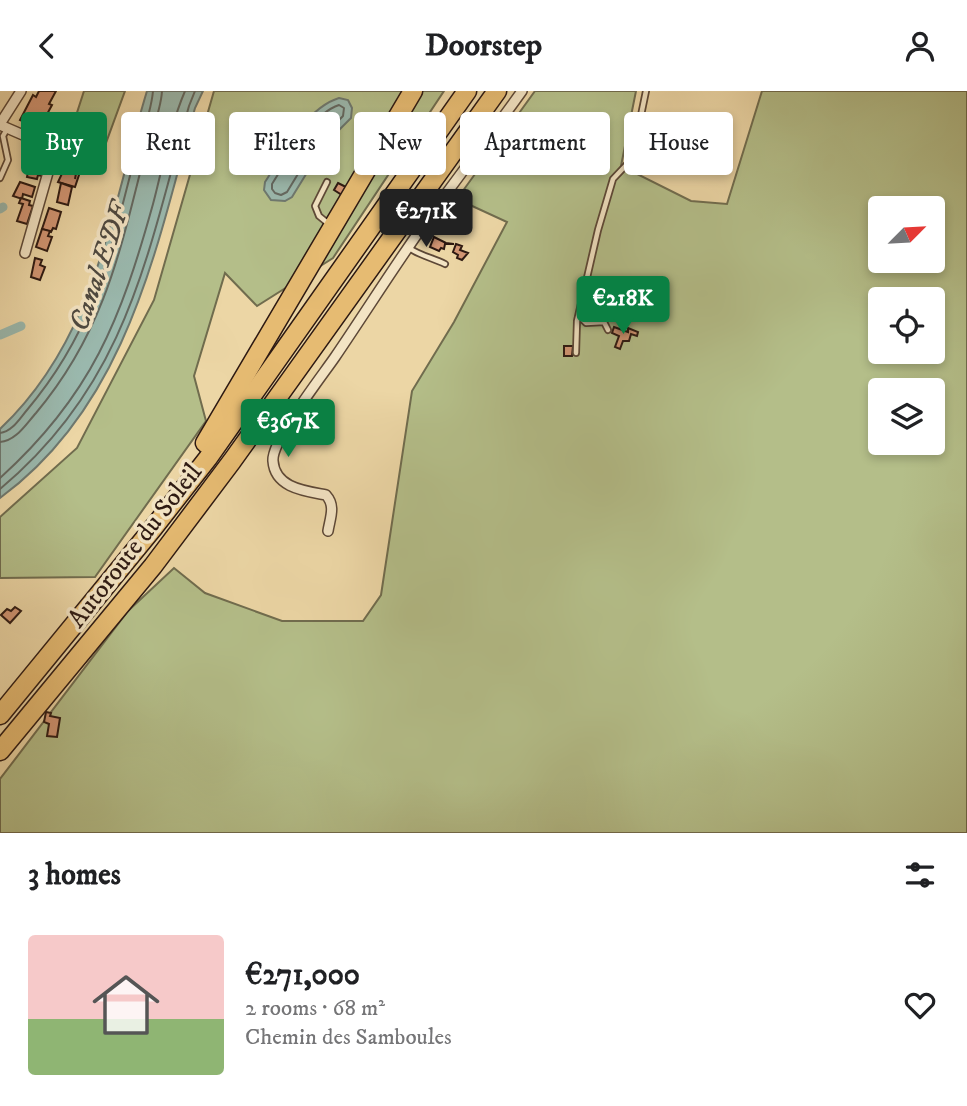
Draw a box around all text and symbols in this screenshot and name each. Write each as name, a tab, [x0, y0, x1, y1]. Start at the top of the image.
text: Doorstep	[425, 26, 542, 66]
icon: back	[28, 27, 66, 65]
icon: person	[901, 27, 939, 65]
chip: Buy	[21, 112, 107, 175]
chip: Rent	[121, 112, 215, 175]
chip: Filters	[229, 112, 340, 175]
chip: New	[354, 112, 446, 175]
chip: Apartment	[460, 112, 610, 175]
chip: House	[624, 112, 733, 175]
pin: €271K	[377, 190, 475, 249]
water label: Canal EDF	[61, 195, 139, 336]
north arrow	[868, 196, 945, 273]
map controls	[868, 196, 945, 455]
text: €271K	[396, 197, 456, 226]
pin: €218K	[574, 277, 672, 336]
text: €218K	[593, 284, 653, 313]
button: locate	[868, 287, 945, 364]
button: layers	[868, 378, 945, 455]
pin: €367K	[239, 399, 337, 459]
text: €367K	[257, 407, 319, 436]
street label: Autoroute du Soleil	[61, 457, 210, 635]
icon: filters	[901, 856, 939, 894]
text: 3 homes	[28, 857, 121, 894]
text: €271,000	[245, 957, 360, 994]
icon: home	[84, 963, 168, 1047]
icon: heart	[901, 986, 939, 1024]
text: 2 rooms · 68 m²	[245, 994, 385, 1023]
text: Chemin des Samboules	[245, 1023, 452, 1052]

